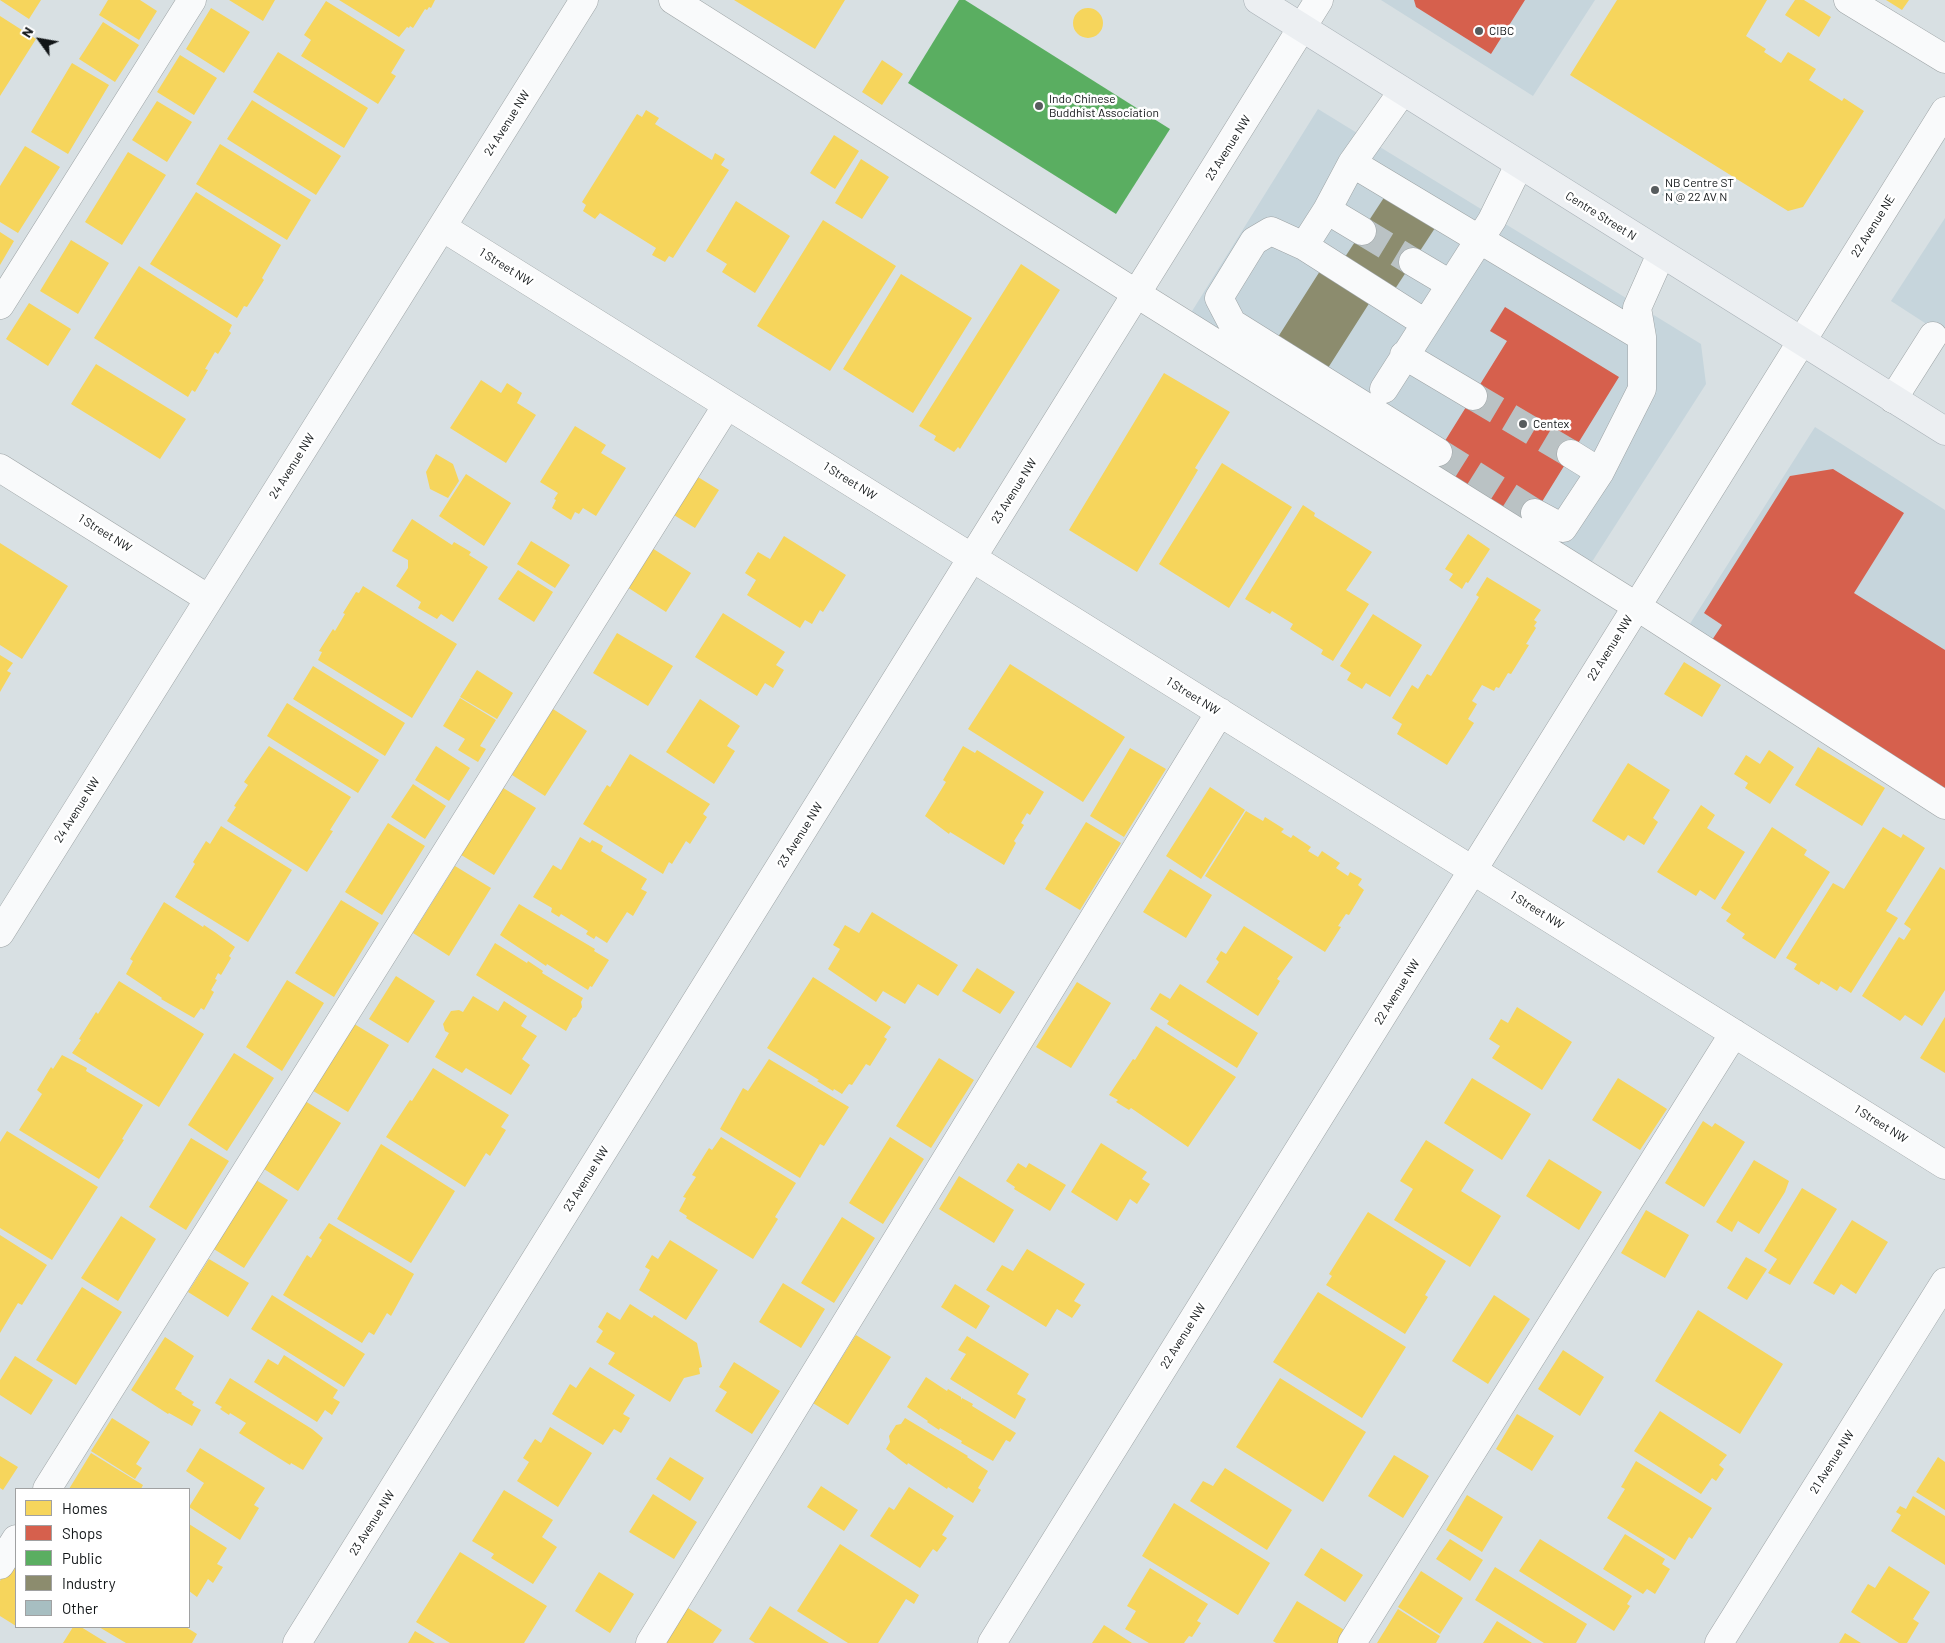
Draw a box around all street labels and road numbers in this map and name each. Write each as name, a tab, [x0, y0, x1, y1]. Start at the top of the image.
street label: 24 Avenue NW	[481, 88, 533, 158]
street label: 23 Avenue NW	[1202, 113, 1254, 183]
street label: Centre Street N	[1563, 188, 1639, 244]
street label: 22 Avenue NE	[1848, 192, 1898, 260]
street label: 1 Street NW	[477, 245, 535, 289]
street label: 24 Avenue NW	[266, 431, 318, 501]
street label: 23 Avenue NW	[988, 456, 1040, 526]
street label: 1 Street NW	[821, 459, 879, 503]
street label: 1 Street NW	[76, 511, 134, 555]
street label: 22 Avenue NW	[1584, 613, 1636, 683]
street label: 1 Street NW	[1164, 674, 1222, 718]
street label: 24 Avenue NW	[51, 775, 103, 845]
street label: 23 Avenue NW	[774, 800, 826, 870]
street label: 1 Street NW	[1508, 888, 1566, 932]
street label: 22 Avenue NW	[1371, 957, 1423, 1027]
street label: 1 Street NW	[1852, 1102, 1910, 1146]
street label: 23 Avenue NW	[560, 1144, 612, 1214]
street label: 22 Avenue NW	[1157, 1301, 1209, 1371]
street label: 21 Avenue NW	[1807, 1428, 1857, 1496]
street label: 23 Avenue NW	[346, 1488, 398, 1558]

